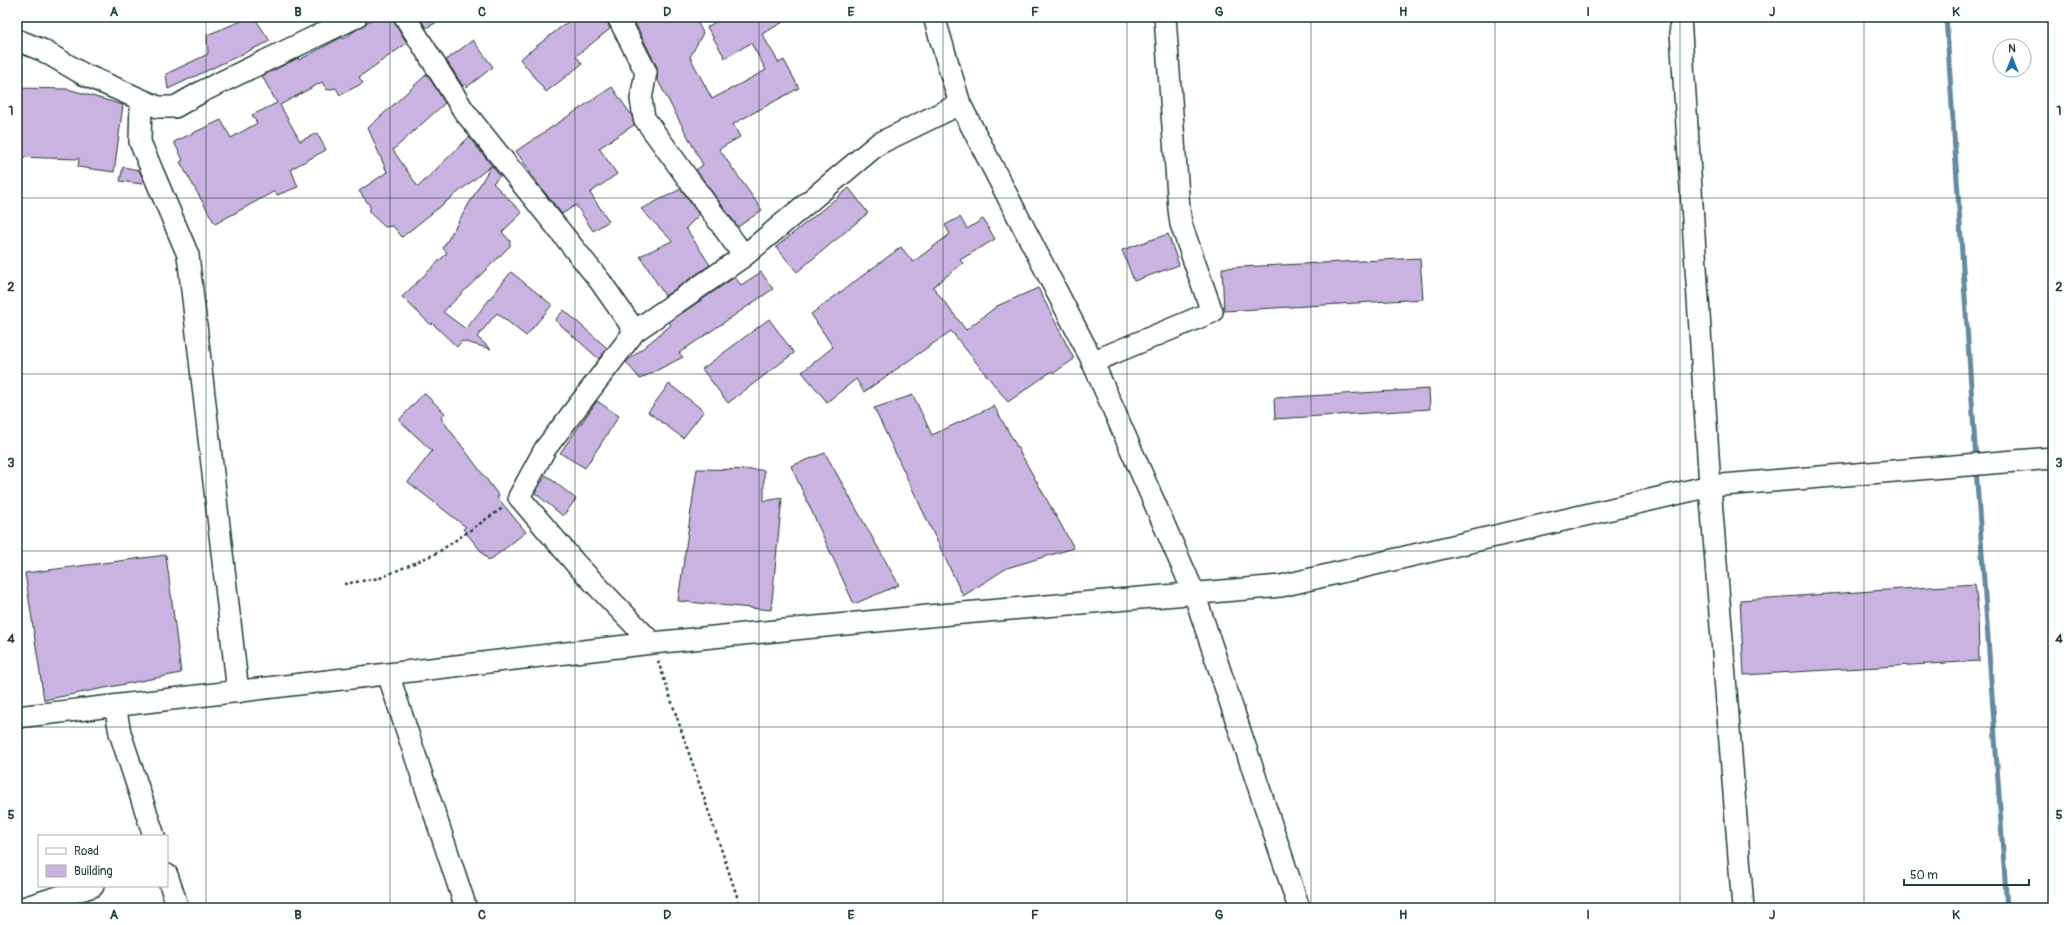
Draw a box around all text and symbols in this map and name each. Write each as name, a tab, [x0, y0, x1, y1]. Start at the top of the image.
text: A	[110, 4, 119, 20]
text: B	[294, 4, 302, 20]
text: C	[478, 4, 486, 20]
text: D	[663, 4, 671, 20]
text: E	[848, 4, 855, 20]
text: F	[1031, 4, 1039, 20]
text: G	[1215, 4, 1224, 20]
text: H	[1399, 4, 1407, 20]
text: I	[1586, 4, 1590, 20]
text: J	[1769, 4, 1775, 20]
text: K	[1952, 4, 1960, 20]
north arrow	[1992, 38, 2032, 78]
text: N	[2008, 42, 2016, 55]
text: 1	[8, 103, 14, 119]
text: 1	[2056, 103, 2062, 119]
text: 2	[7, 279, 15, 295]
text: 2	[2055, 279, 2063, 295]
text: 3	[7, 455, 15, 471]
text: 3	[2055, 455, 2063, 471]
text: 4	[7, 631, 15, 647]
text: 4	[2055, 631, 2063, 647]
text: 5	[7, 807, 15, 823]
text: 5	[2055, 807, 2063, 823]
legend	[38, 835, 168, 887]
text: Road	[74, 844, 99, 859]
scale bar	[1904, 861, 2029, 887]
text: Building	[74, 864, 113, 879]
text: 50 m	[1910, 868, 1938, 883]
text: A	[110, 907, 119, 923]
text: B	[294, 907, 302, 923]
text: C	[478, 907, 486, 923]
text: D	[663, 907, 671, 923]
text: E	[848, 907, 855, 923]
text: F	[1031, 907, 1039, 923]
text: G	[1215, 907, 1224, 923]
text: H	[1399, 907, 1407, 923]
text: I	[1586, 907, 1590, 923]
text: J	[1769, 907, 1775, 923]
text: K	[1952, 907, 1960, 923]

